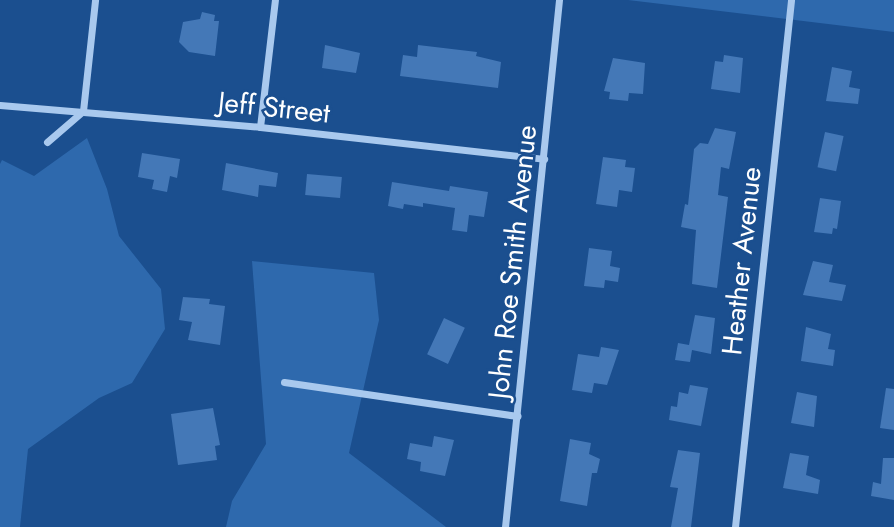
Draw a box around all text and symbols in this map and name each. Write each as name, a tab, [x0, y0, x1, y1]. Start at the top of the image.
street label: Jeff Street	[216, 85, 332, 131]
street label: John Roe Smith Avenue	[482, 123, 544, 401]
street label: Heather Avenue	[715, 165, 769, 357]

